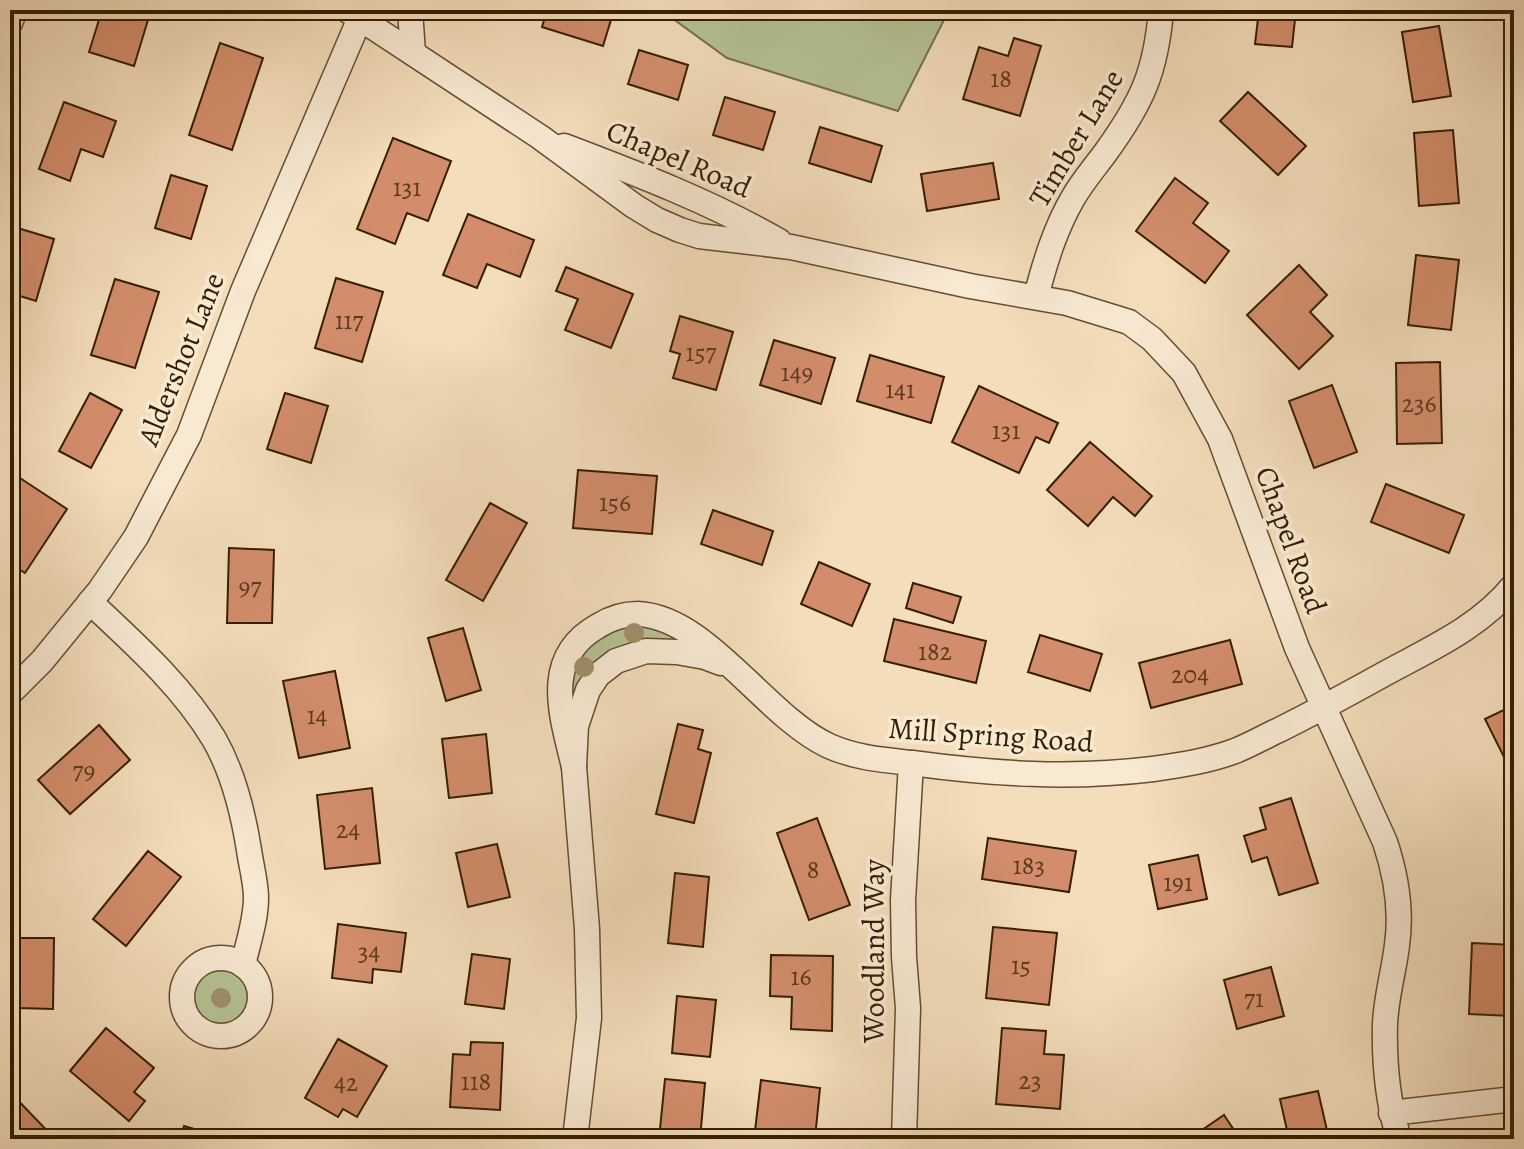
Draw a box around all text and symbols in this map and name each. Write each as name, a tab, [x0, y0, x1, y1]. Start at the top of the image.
house number: 18	[990, 61, 1012, 96]
street label: Timber Lane	[1019, 62, 1133, 214]
street label: Chapel Road	[600, 111, 758, 208]
house number: 131	[393, 170, 421, 205]
street label: Aldershot Lane	[128, 267, 234, 452]
house number: 117	[335, 303, 363, 338]
house number: 157	[686, 335, 717, 370]
house number: 149	[781, 355, 813, 390]
house number: 141	[885, 372, 915, 407]
house number: 236	[1401, 386, 1437, 421]
house number: 131	[992, 413, 1020, 448]
street label: Chapel Road	[1246, 461, 1336, 620]
house number: 156	[599, 485, 631, 520]
house number: 97	[239, 569, 261, 604]
house number: 182	[918, 634, 952, 669]
house number: 204	[1171, 657, 1209, 692]
house number: 14	[307, 698, 328, 733]
street label: Mill Spring Road	[887, 708, 1096, 762]
house number: 79	[73, 753, 95, 788]
house number: 24	[336, 812, 360, 847]
house number: 183	[1013, 848, 1045, 883]
house number: 8	[807, 852, 819, 887]
street label: Woodland Way	[854, 858, 894, 1044]
house number: 191	[1163, 865, 1193, 900]
house number: 34	[358, 934, 381, 969]
house number: 15	[1011, 948, 1031, 983]
house number: 16	[791, 959, 811, 994]
house number: 71	[1244, 981, 1264, 1016]
house number: 23	[1018, 1063, 1042, 1098]
house number: 118	[461, 1064, 491, 1099]
house number: 42	[334, 1065, 358, 1100]

